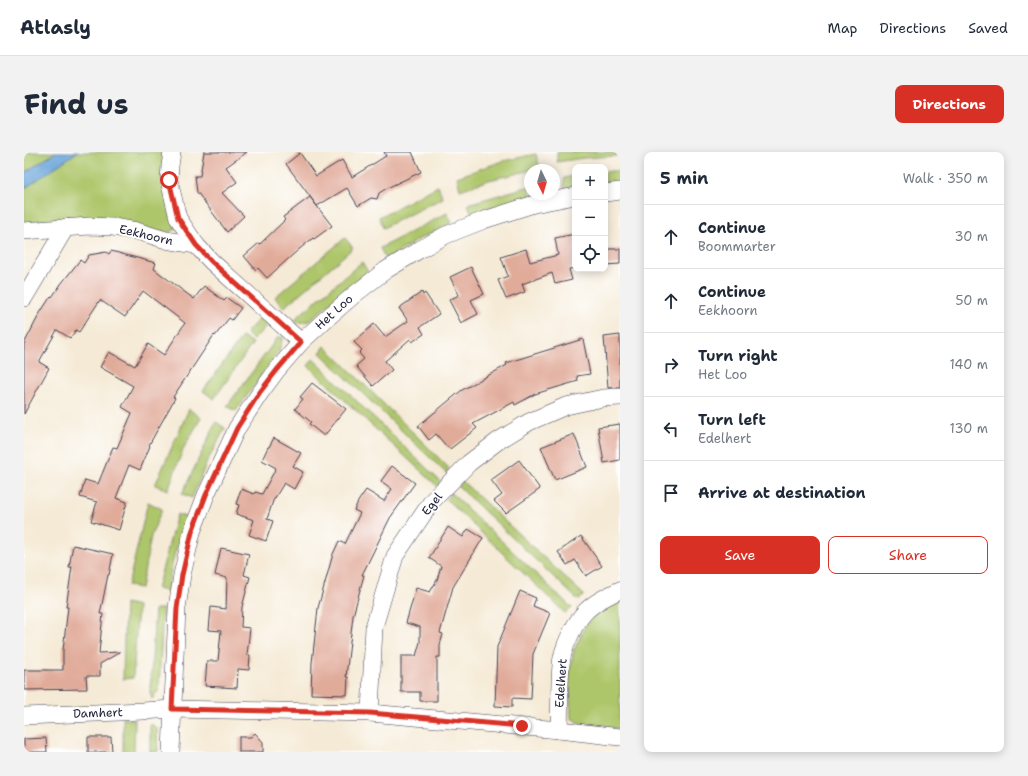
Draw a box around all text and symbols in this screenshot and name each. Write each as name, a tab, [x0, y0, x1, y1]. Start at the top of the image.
text: Atlasly	[20, 15, 91, 40]
text: Map	[828, 19, 858, 37]
text: Directions	[880, 19, 946, 37]
text: Saved	[968, 19, 1008, 37]
text: Find us	[24, 85, 129, 123]
button: Directions	[895, 85, 1004, 123]
north arrow	[524, 164, 560, 200]
map controls	[572, 164, 608, 272]
button: +	[572, 164, 608, 200]
text: 5 min	[660, 167, 708, 189]
text: Walk · 350 m	[903, 170, 988, 187]
route start	[160, 171, 178, 189]
button: −	[572, 200, 608, 236]
text: Continue	[698, 218, 766, 238]
street label: Eekhoorn	[117, 221, 175, 249]
icon: ahead	[660, 226, 682, 248]
text: 30 m	[954, 228, 988, 245]
button: locate	[572, 236, 608, 272]
text: Boommarter	[698, 238, 776, 255]
text: Continue	[698, 282, 766, 302]
icon: ahead	[660, 290, 682, 312]
street label: Het Loo	[312, 291, 356, 333]
text: 50 m	[955, 292, 988, 309]
text: Eekhoorn	[698, 302, 757, 319]
text: Turn right	[698, 346, 778, 366]
icon: right	[660, 354, 682, 376]
text: 140 m	[949, 356, 988, 373]
text: Het Loo	[698, 366, 747, 383]
text: Turn left	[698, 410, 766, 430]
icon: left	[660, 418, 682, 440]
text: 130 m	[950, 420, 988, 437]
text: Edelhert	[698, 430, 751, 447]
icon: arrive	[660, 482, 682, 504]
text: Arrive at destination	[698, 483, 866, 503]
street label: Egel	[418, 489, 446, 519]
button: Save	[660, 536, 820, 574]
button: Share	[828, 536, 988, 574]
street label: Edelhert	[551, 658, 571, 708]
street label: Damhert	[73, 704, 123, 722]
route end	[513, 717, 531, 735]

